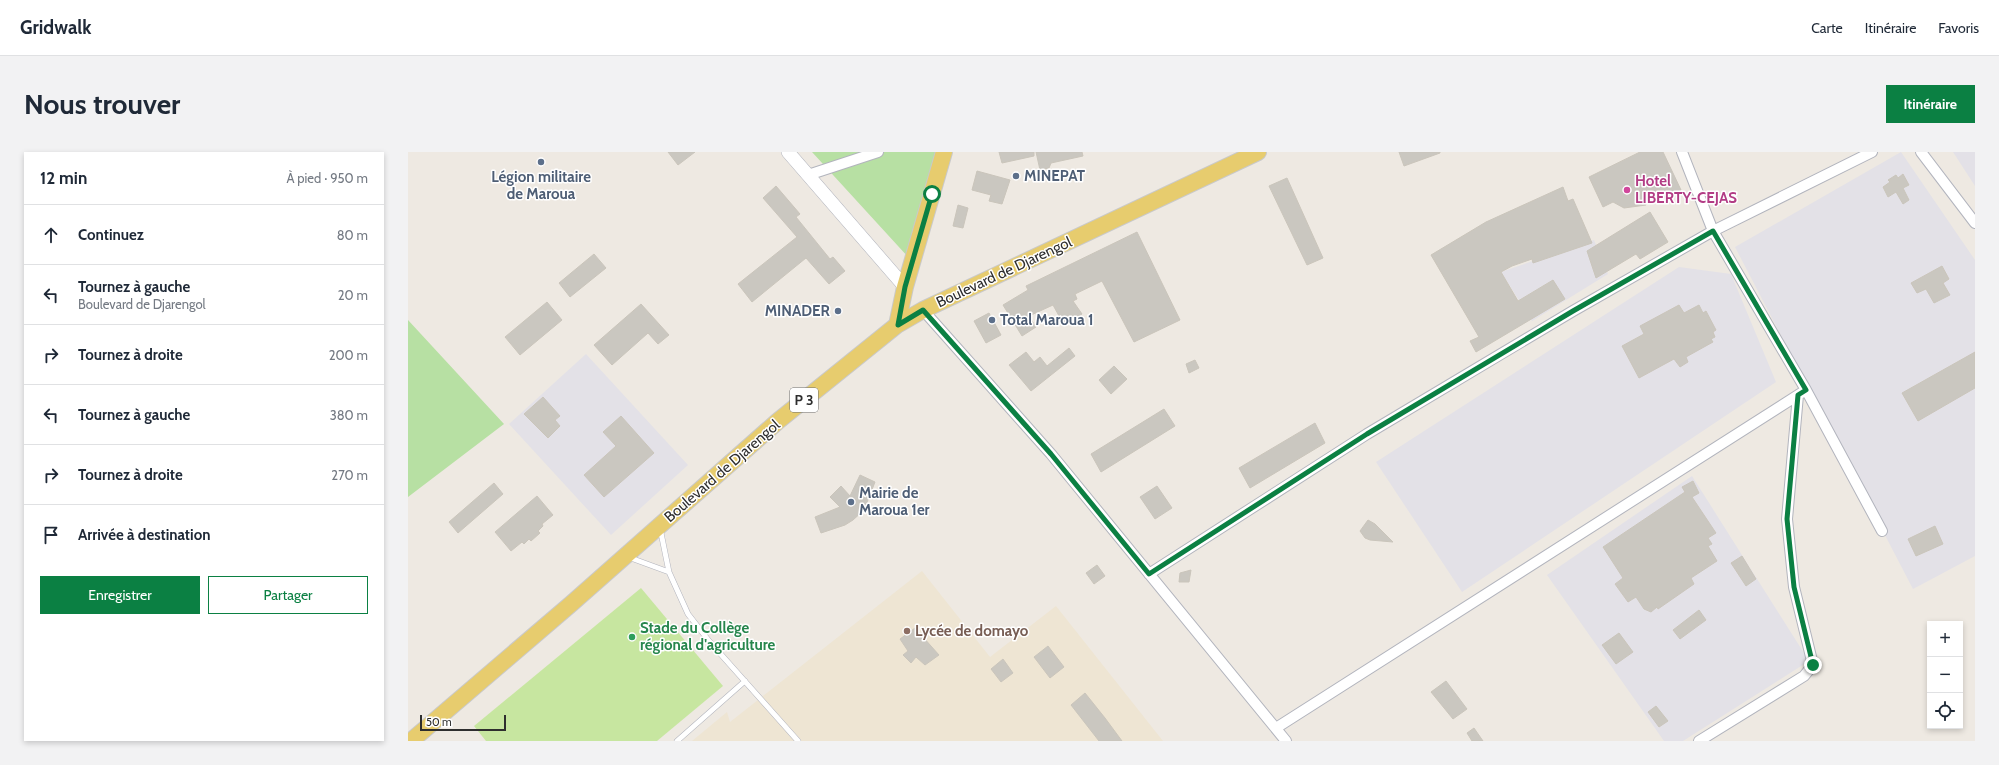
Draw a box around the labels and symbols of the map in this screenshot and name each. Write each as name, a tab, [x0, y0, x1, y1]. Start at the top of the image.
marker: Légion militaire de Maroua	[536, 157, 546, 167]
place label: MINEPAT	[1024, 167, 1086, 185]
place label: Légion militaire de Maroua	[491, 168, 591, 203]
marker: MINEPAT	[1011, 171, 1021, 181]
place label: Hotel LIBERTY-CEJAS	[1635, 172, 1737, 207]
route start	[923, 185, 941, 203]
marker: Hotel LIBERTY-CEJAS	[1622, 185, 1632, 195]
street label: Boulevard de Djarengol	[933, 233, 1075, 311]
place label: MINADER	[765, 302, 831, 320]
marker: MINADER	[833, 306, 843, 316]
place label: Total Maroua 1	[1000, 311, 1094, 329]
marker: Total Maroua 1	[987, 315, 997, 325]
road number: P 3	[790, 388, 818, 412]
street label: Boulevard de Djarengol	[661, 416, 784, 526]
place label: Mairie de Maroua 1er	[859, 484, 930, 519]
marker: Mairie de Maroua 1er	[846, 497, 856, 507]
place label: Stade du Collège régional d'agriculture	[640, 619, 776, 654]
place label: Lycée de domayo	[915, 622, 1029, 640]
marker: Lycée de domayo	[902, 626, 912, 636]
marker: Stade du Collège régional d'agriculture	[627, 632, 637, 642]
route end	[1804, 656, 1822, 674]
scale bar	[420, 713, 506, 732]

